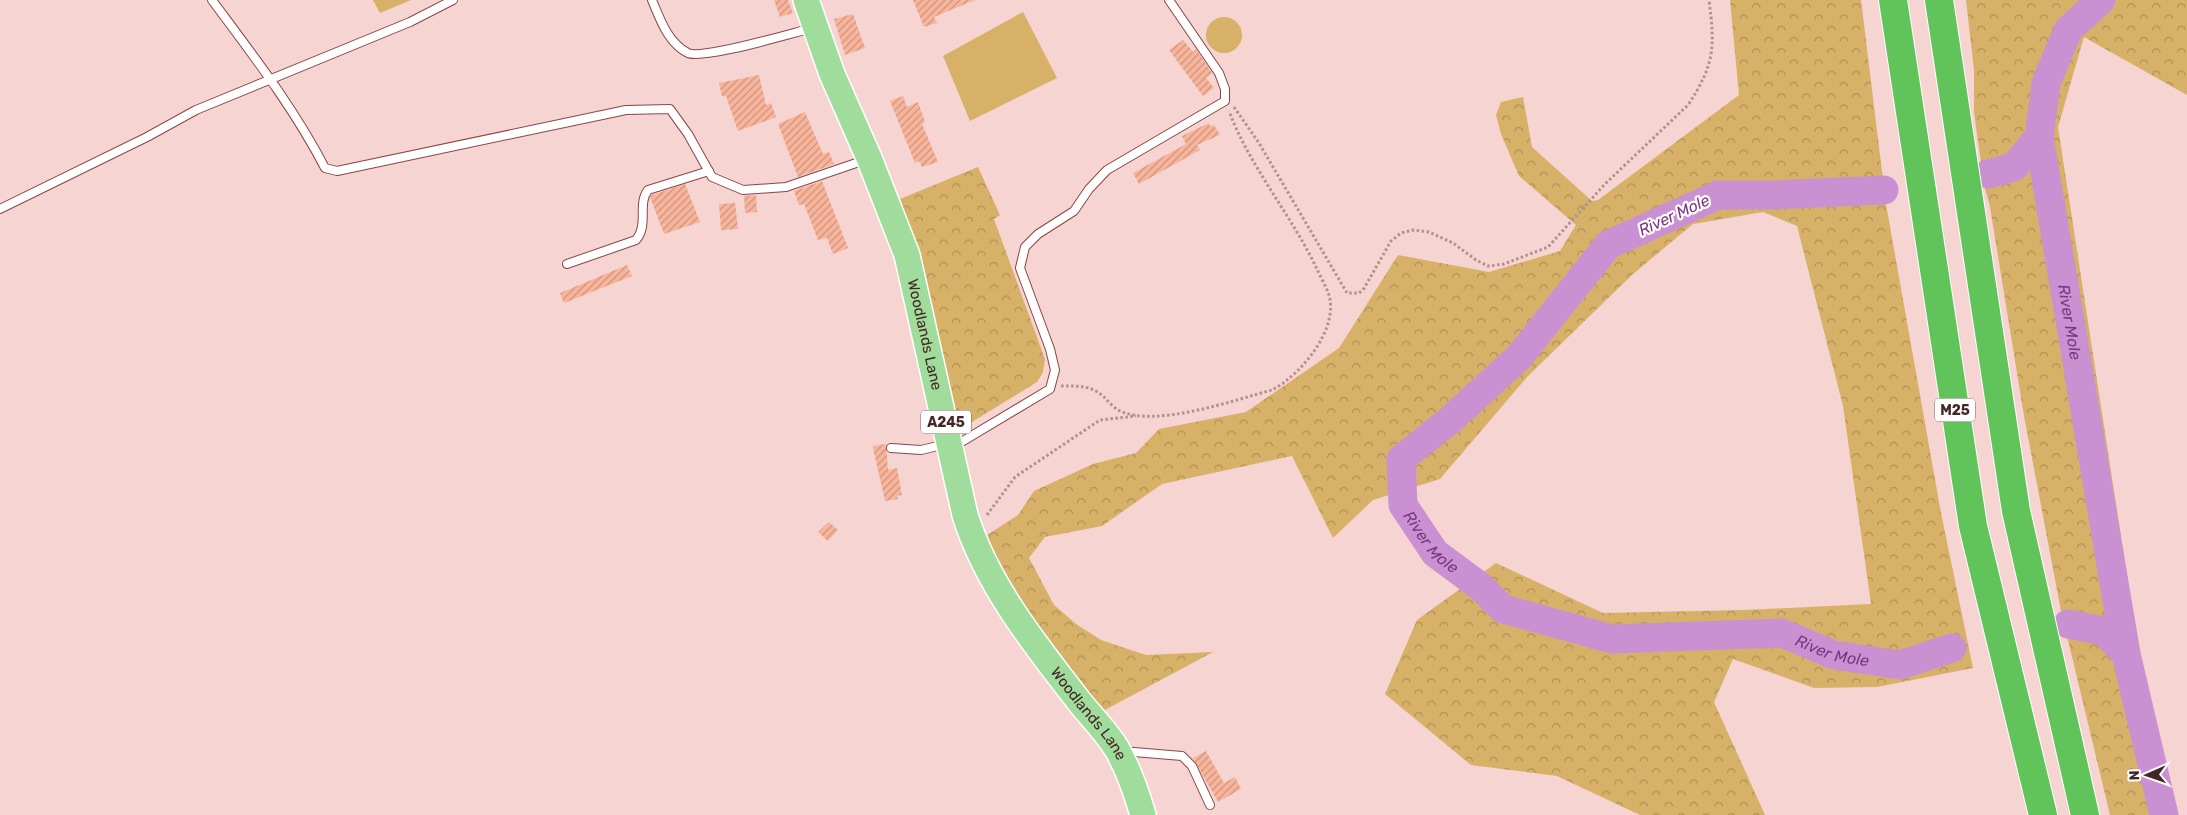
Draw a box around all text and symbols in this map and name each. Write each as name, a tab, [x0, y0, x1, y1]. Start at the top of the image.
water label: River Mole	[1635, 190, 1713, 240]
street label: Woodlands Lane	[904, 277, 946, 392]
water label: River Mole	[2054, 283, 2086, 361]
road number: M25	[1935, 398, 1975, 422]
road number: A245	[921, 411, 971, 434]
water label: River Mole	[1400, 507, 1463, 577]
water label: River Mole	[1793, 630, 1871, 670]
street label: Woodlands Lane	[1047, 664, 1130, 763]
north arrow	[2122, 750, 2172, 800]
text: N	[2126, 770, 2143, 781]

